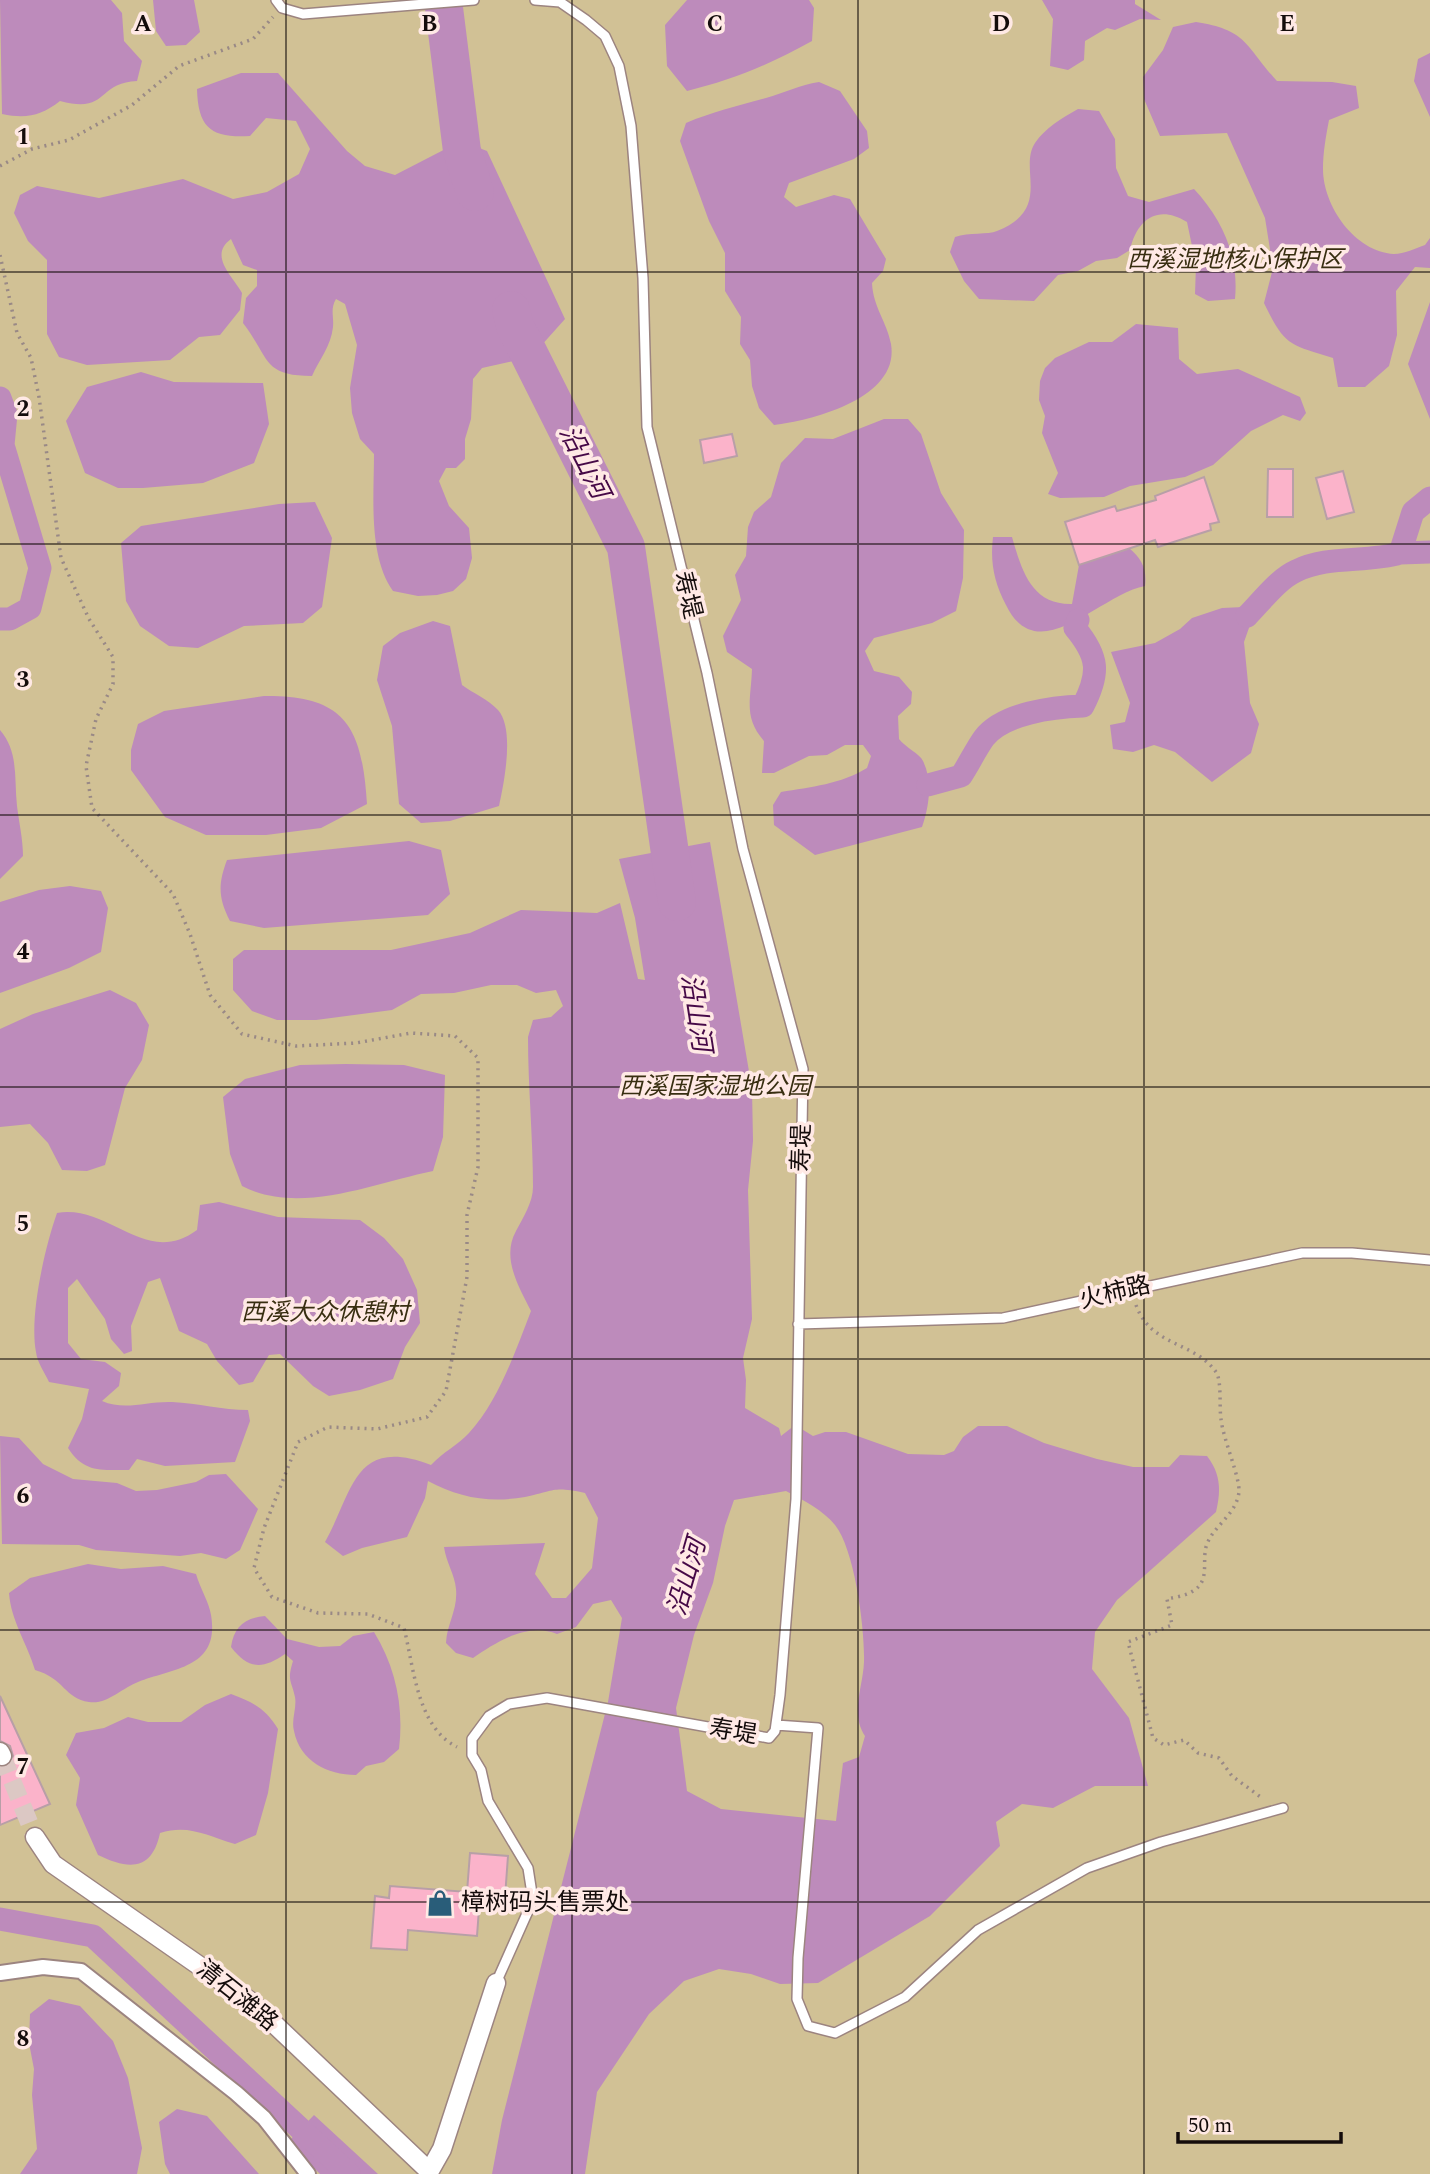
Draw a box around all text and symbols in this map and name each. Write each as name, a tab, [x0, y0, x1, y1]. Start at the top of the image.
text: A	[134, 7, 152, 42]
text: B	[421, 7, 437, 42]
text: C	[707, 7, 723, 42]
text: D	[992, 7, 1010, 42]
text: E	[1279, 7, 1295, 42]
text: 1	[17, 120, 29, 155]
park label: 西溪湿地核心保护区	[1127, 242, 1346, 278]
text: 2	[17, 392, 30, 427]
water label: 沿山河	[548, 418, 622, 510]
street label: 寿堤	[664, 567, 710, 623]
text: 3	[17, 663, 30, 698]
text: 4	[17, 935, 30, 970]
water label: 沿山河	[670, 971, 723, 1060]
park label: 西溪国家湿地公园	[619, 1069, 814, 1105]
street label: 寿堤	[784, 1124, 820, 1172]
text: 5	[17, 1207, 29, 1242]
street label: 火柿路	[1076, 1267, 1154, 1319]
park label: 西溪大众休憩村	[241, 1295, 412, 1331]
text: 6	[17, 1479, 30, 1514]
water label: 沿山河	[657, 1529, 718, 1620]
street label: 寿堤	[706, 1710, 760, 1754]
text: 7	[17, 1750, 29, 1785]
place label: 樟树码头售票处	[461, 1885, 629, 1921]
shop icon: 樟树码头售票处	[425, 1888, 455, 1918]
street label: 清石滩路	[188, 1952, 286, 2040]
text: 8	[17, 2022, 29, 2057]
scale bar	[1178, 2100, 1341, 2144]
text: 50 m	[1188, 2110, 1232, 2142]

